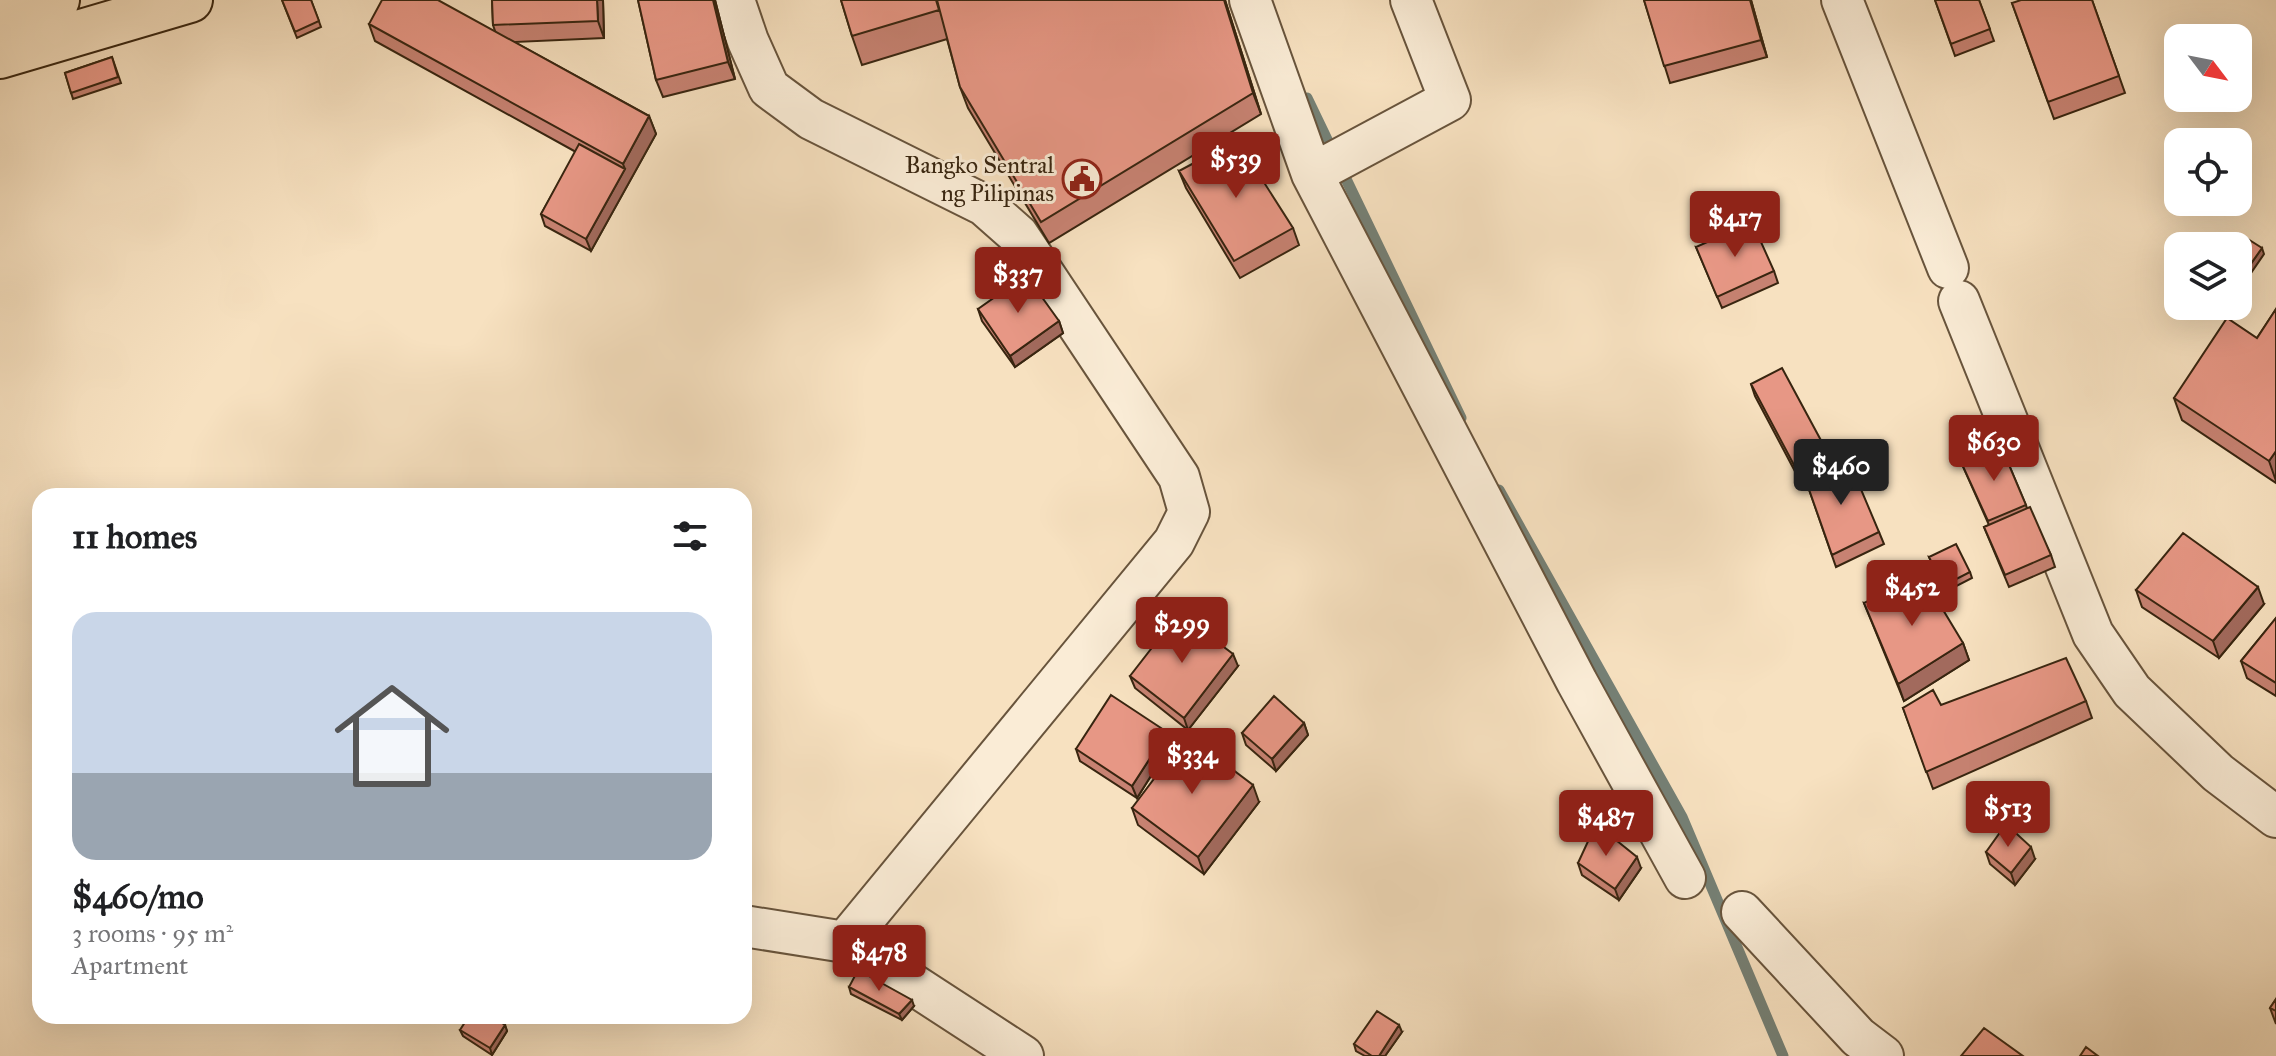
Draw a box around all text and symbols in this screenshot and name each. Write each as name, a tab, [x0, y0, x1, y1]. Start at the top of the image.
north arrow	[2164, 24, 2252, 112]
map controls	[2164, 24, 2252, 320]
button: locate	[2164, 128, 2252, 216]
pin: $539	[1189, 132, 1283, 200]
text: $539	[1210, 142, 1262, 174]
place label: Bangko Sentral ng Pilipinas	[905, 150, 1055, 208]
public building icon: Bangko Sentral ng Pilipinas	[1061, 158, 1103, 200]
pin: $417	[1688, 191, 1782, 259]
text: $417	[1708, 201, 1762, 233]
button: layers	[2164, 232, 2252, 320]
pin: $337	[971, 247, 1065, 315]
text: $337	[993, 257, 1043, 289]
pin: $630	[1947, 415, 2041, 483]
text: $630	[1967, 425, 2021, 457]
pin: $460	[1794, 439, 1888, 507]
text: $460	[1812, 449, 1870, 481]
icon: filters	[668, 514, 712, 558]
text: 11 homes	[72, 516, 197, 557]
pin: $452	[1865, 560, 1959, 628]
text: $452	[1885, 570, 1940, 602]
pin: $299	[1135, 597, 1229, 665]
text: $299	[1154, 607, 1210, 639]
icon: home	[320, 664, 464, 808]
pin: $334	[1145, 728, 1239, 796]
text: $334	[1167, 738, 1217, 770]
pin: $513	[1961, 781, 2055, 849]
pin: $487	[1559, 790, 1653, 858]
text: $513	[1984, 791, 2032, 823]
text: $487	[1577, 800, 1635, 832]
text: $460/mo	[72, 876, 204, 917]
text: 3 rooms · 95 m²	[72, 917, 233, 949]
pin: $478	[832, 925, 926, 993]
text: $478	[851, 935, 907, 967]
text: Apartment	[72, 949, 188, 981]

